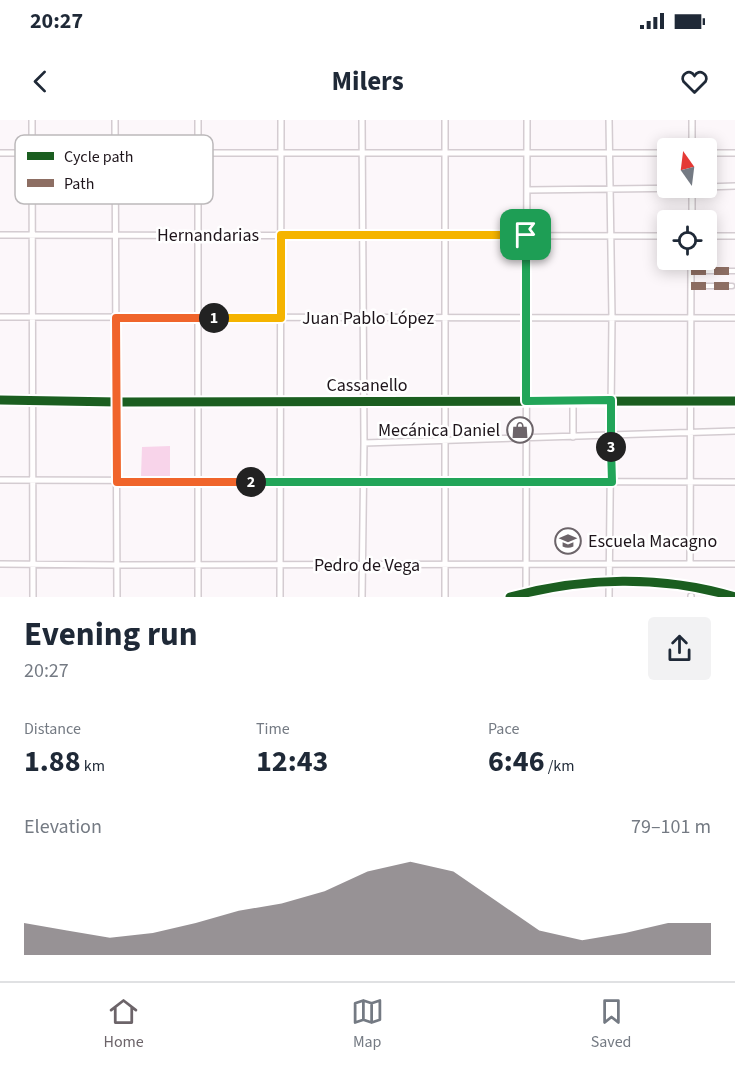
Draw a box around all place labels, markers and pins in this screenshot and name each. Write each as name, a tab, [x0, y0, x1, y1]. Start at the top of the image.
pin	[500, 209, 551, 260]
pin: 1	[199, 303, 229, 333]
shop icon: Mecánica Daniel	[505, 415, 535, 445]
place label: Mecánica Daniel	[378, 418, 500, 443]
pin: 3	[596, 432, 626, 462]
pin: 2	[236, 467, 266, 497]
school or university icon: Escuela Macagno	[553, 526, 583, 556]
place label: Escuela Macagno	[588, 529, 717, 554]

